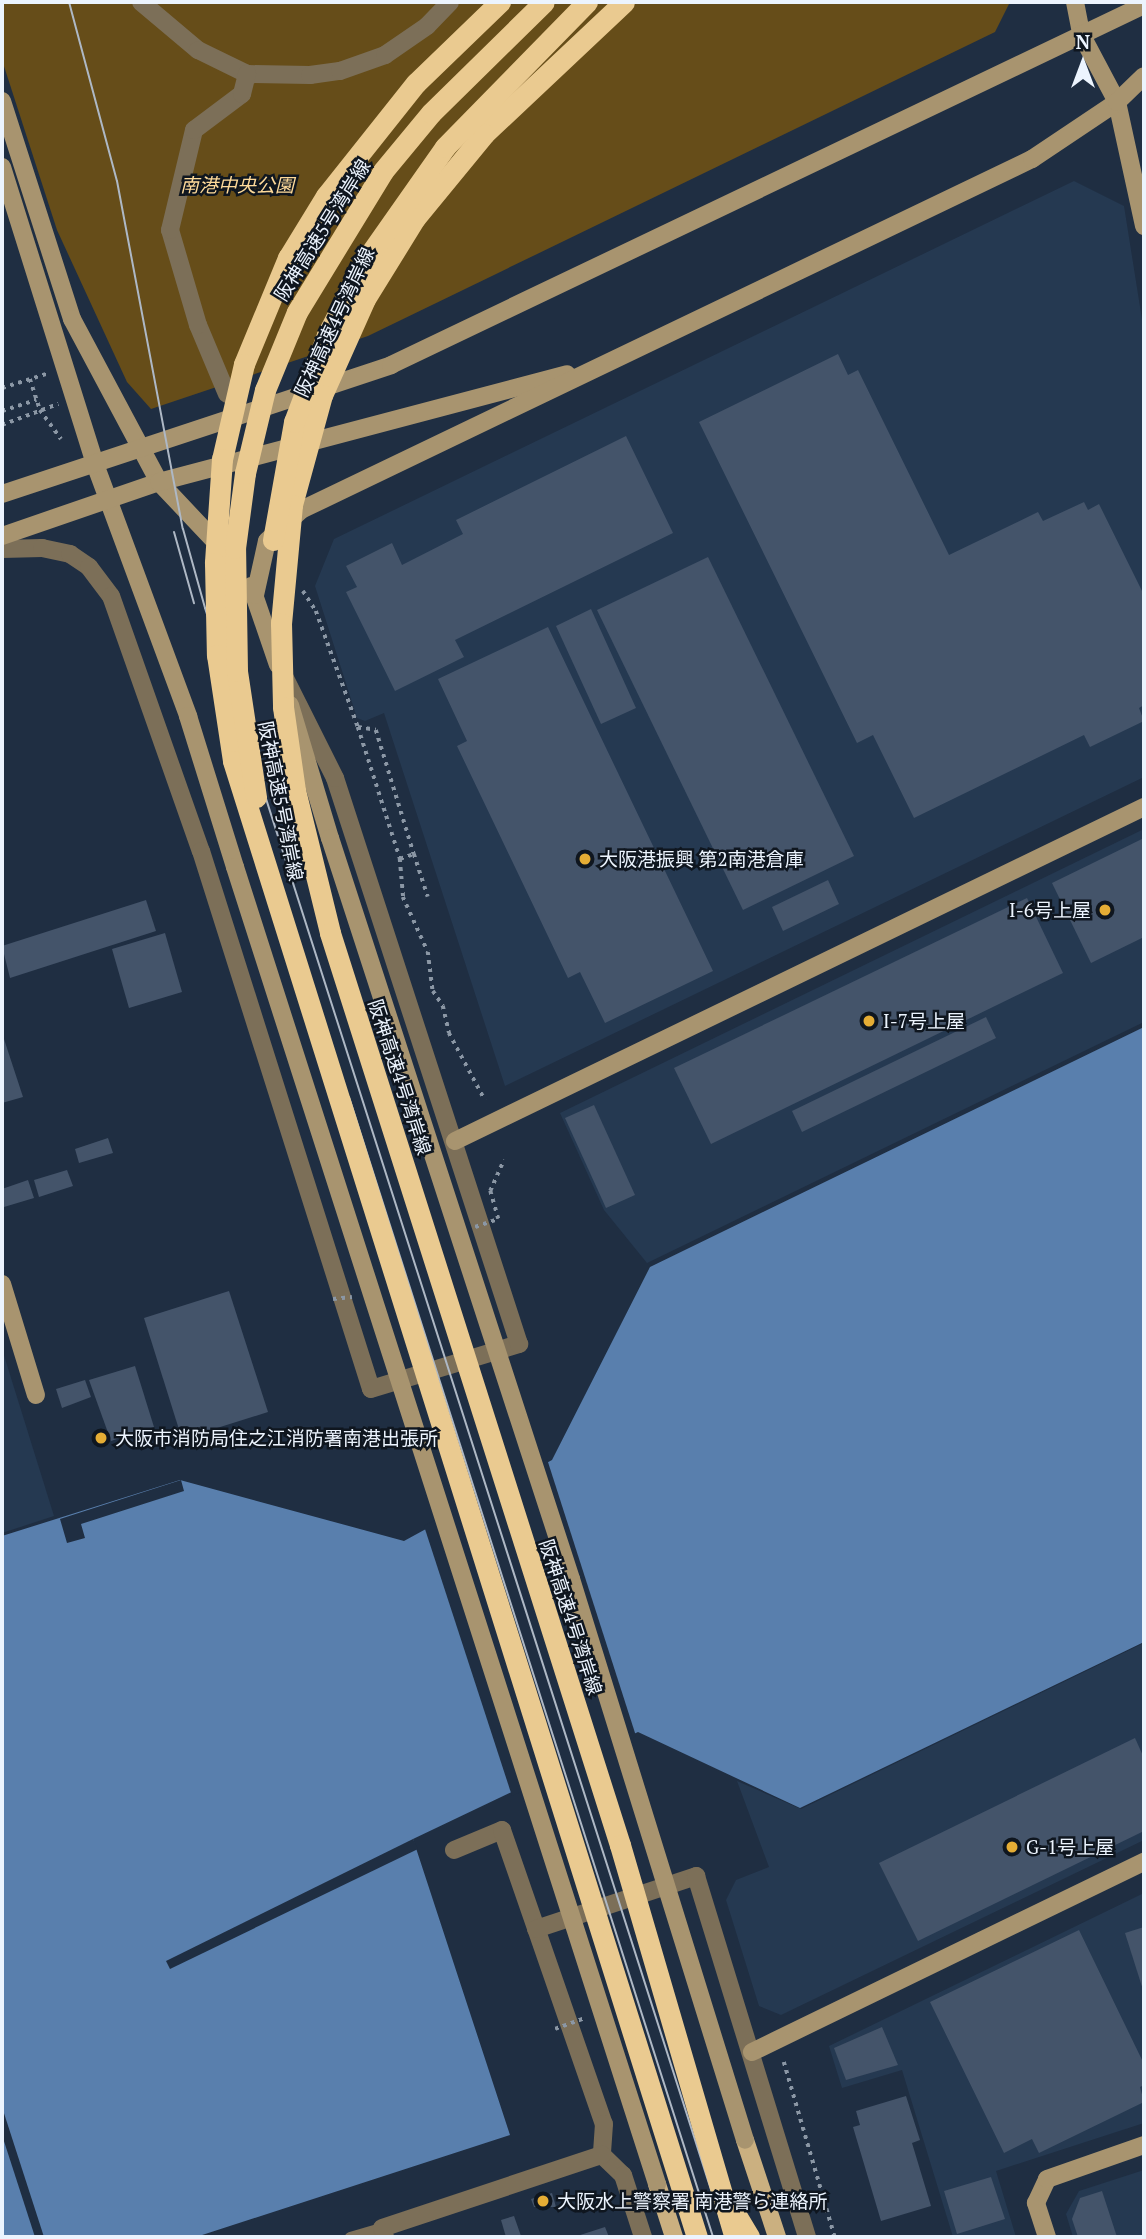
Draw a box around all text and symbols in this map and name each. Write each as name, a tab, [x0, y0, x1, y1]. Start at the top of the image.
north arrow	[1048, 28, 1118, 98]
text: N	[1076, 29, 1090, 54]
street label: 阪神高速5号湾岸線	[269, 155, 375, 305]
park label: 南港中央公園	[180, 174, 294, 196]
street label: 阪神高速4号湾岸線	[289, 244, 379, 400]
street label: 阪神高速5号湾岸線	[254, 719, 308, 883]
place label: 大阪港振興 第2南港倉庫	[599, 848, 804, 870]
marker: 大阪港振興 第2南港倉庫	[577, 851, 593, 867]
place label: I-6号上屋	[1009, 899, 1091, 921]
marker: I-6号上屋	[1097, 902, 1113, 918]
street label: 阪神高速4号湾岸線	[364, 996, 436, 1158]
place label: I-7号上屋	[883, 1010, 965, 1032]
marker: I-7号上屋	[861, 1013, 877, 1029]
place label: 大阪市消防局住之江消防署南港出張所	[115, 1427, 438, 1449]
marker: 大阪市消防局住之江消防署南港出張所	[93, 1430, 109, 1446]
street label: 阪神高速4号湾岸線	[535, 1536, 607, 1698]
place label: G-1号上屋	[1026, 1836, 1114, 1858]
marker: G-1号上屋	[1004, 1839, 1020, 1855]
place label: 大阪水上警察署 南港警ら連絡所	[557, 2190, 828, 2212]
marker: 大阪水上警察署 南港警ら連絡所	[535, 2193, 551, 2209]

